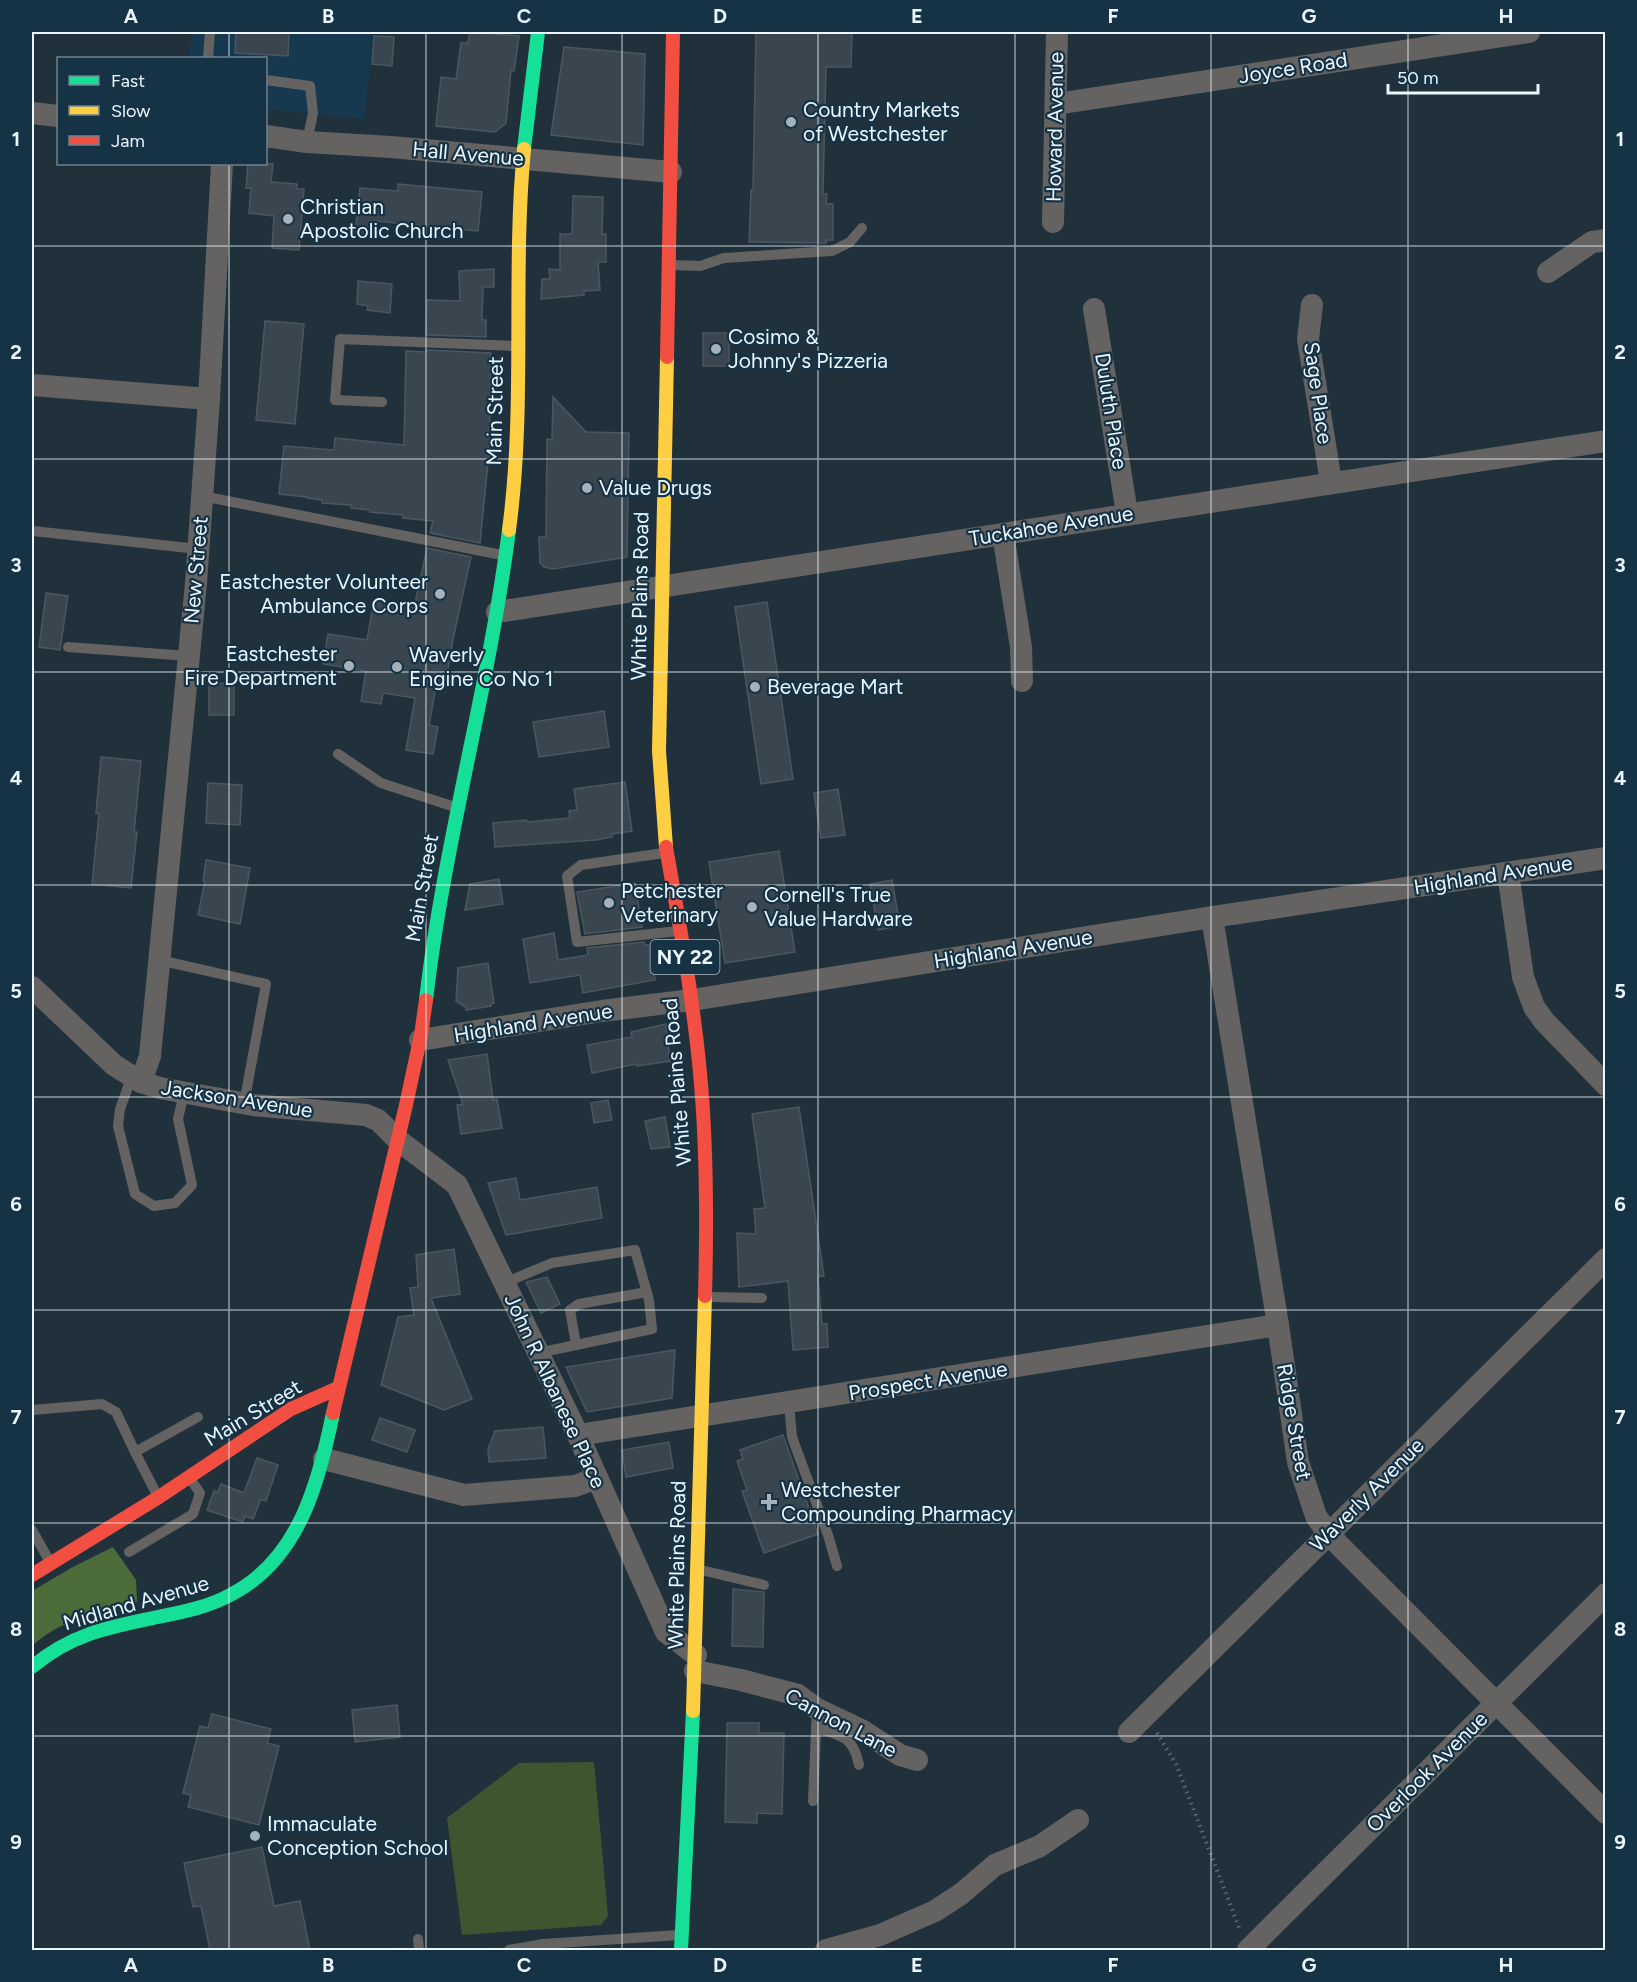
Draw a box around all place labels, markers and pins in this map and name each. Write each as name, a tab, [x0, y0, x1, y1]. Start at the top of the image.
place label: Country Markets of Westchester	[803, 97, 960, 146]
marker: Country Markets of Westchester	[784, 115, 798, 129]
place label: Christian Apostolic Church	[300, 194, 463, 243]
marker: Christian Apostolic Church	[281, 212, 295, 226]
place label: Cosimo & Johnny's Pizzeria	[728, 324, 888, 373]
marker: Cosimo & Johnny's Pizzeria	[709, 342, 723, 356]
place label: Value Drugs	[599, 475, 712, 500]
marker: Value Drugs	[580, 481, 594, 495]
place label: Eastchester Volunteer Ambulance Corps	[219, 569, 428, 618]
marker: Eastchester Volunteer Ambulance Corps	[433, 587, 447, 601]
place label: Eastchester Fire Department	[184, 641, 337, 690]
place label: Waverly Engine Co No 1	[409, 642, 554, 691]
marker: Eastchester Fire Department	[342, 659, 356, 673]
marker: Waverly Engine Co No 1	[390, 660, 404, 674]
place label: Beverage Mart	[767, 674, 904, 699]
marker: Beverage Mart	[748, 680, 762, 694]
place label: Petchester Veterinary	[621, 878, 723, 927]
place label: Cornell's True Value Hardware	[764, 882, 913, 931]
marker: Petchester Veterinary	[602, 896, 616, 910]
marker: Cornell's True Value Hardware	[745, 900, 759, 914]
place label: Westchester Compounding Pharmacy	[781, 1477, 1013, 1526]
marker: Westchester Compounding Pharmacy	[762, 1495, 776, 1509]
place label: Immaculate Conception School	[267, 1811, 448, 1860]
marker: Immaculate Conception School	[248, 1829, 262, 1843]

